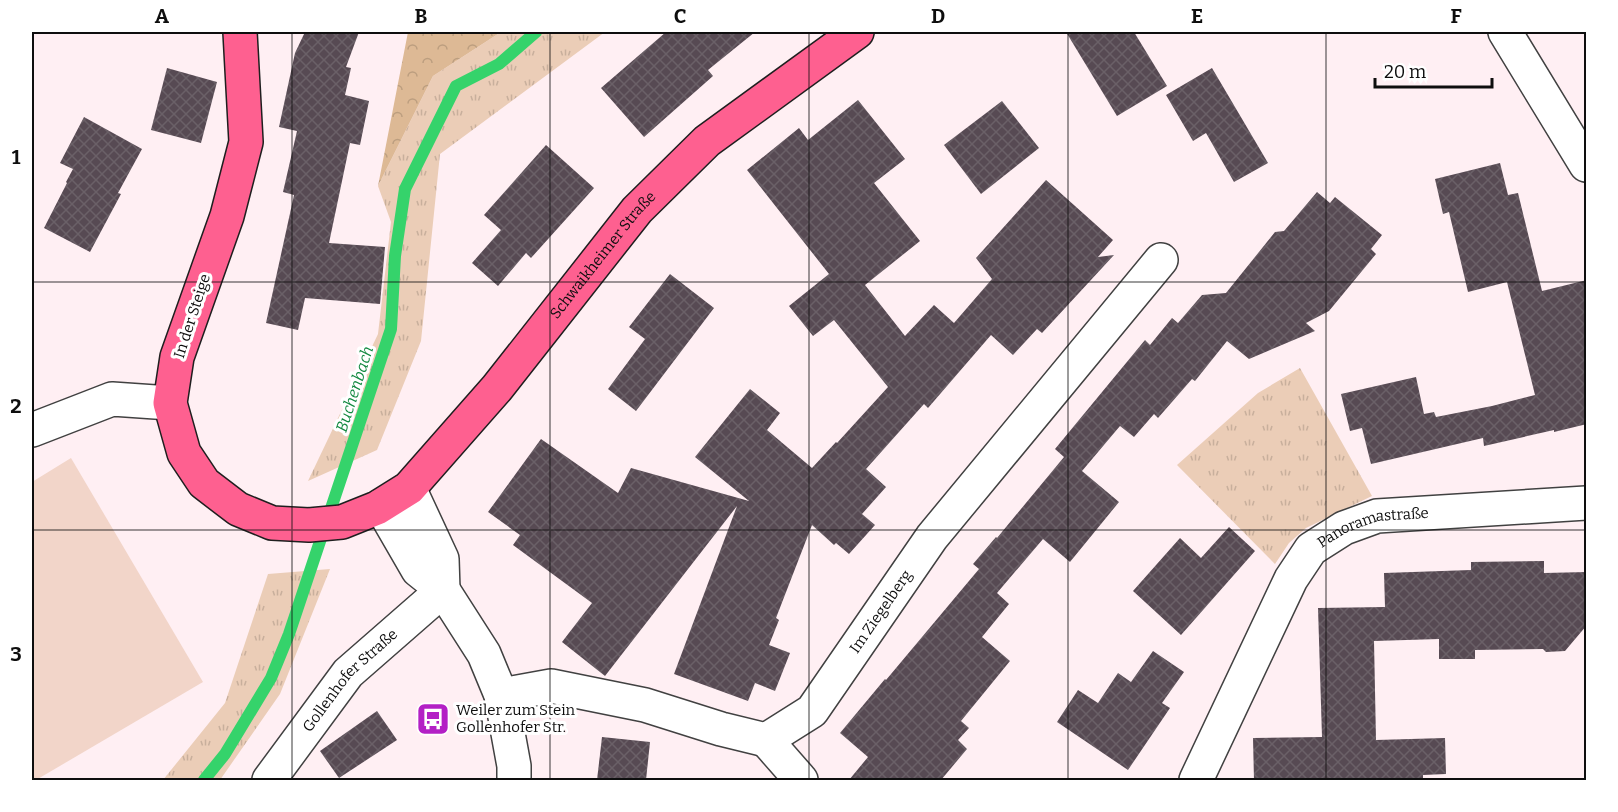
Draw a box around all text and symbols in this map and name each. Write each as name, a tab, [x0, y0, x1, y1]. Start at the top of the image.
text: A	[155, 4, 170, 28]
text: B	[415, 4, 428, 28]
text: C	[674, 4, 686, 28]
text: D	[931, 4, 945, 28]
text: E	[1191, 4, 1203, 28]
text: F	[1450, 4, 1462, 28]
scale bar	[1375, 51, 1492, 89]
text: 20 m	[1384, 61, 1426, 83]
text: 1	[12, 145, 21, 169]
street label: Schwaikheimer Straße	[546, 188, 660, 322]
street label: In der Steige	[170, 272, 214, 360]
water label: Buchenbach	[332, 344, 377, 435]
text: 2	[10, 394, 22, 418]
street label: Panoramastraße	[1314, 504, 1429, 552]
street label: Im Ziegelberg	[846, 567, 916, 656]
street label: Gollenhofer Straße	[299, 625, 401, 735]
text: 3	[10, 642, 22, 666]
bus stop icon: Weiler zum Stein Gollenhofer Str.	[415, 701, 451, 737]
place label: Weiler zum Stein Gollenhofer Str.	[456, 701, 576, 736]

